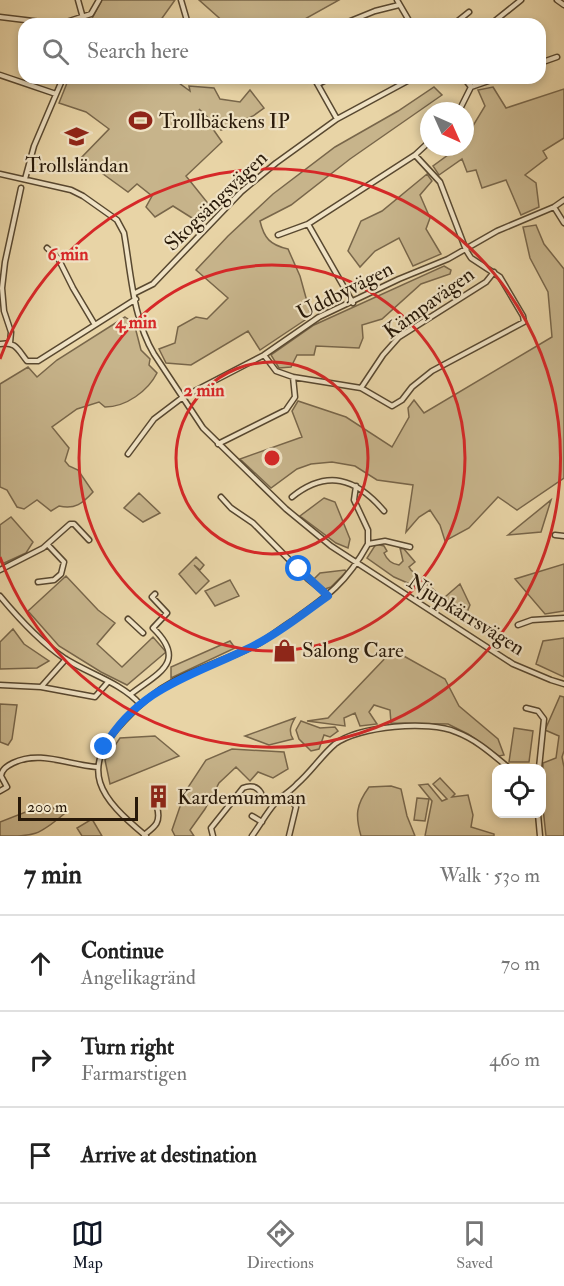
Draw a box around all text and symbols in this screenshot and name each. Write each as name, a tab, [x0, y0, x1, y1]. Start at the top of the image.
search box	[18, 18, 546, 84]
icon: search	[39, 35, 72, 68]
text: Search here	[87, 37, 189, 65]
north arrow	[420, 102, 474, 156]
sports icon: Trollbäckens IP	[128, 108, 154, 134]
place label: Trollbäckens IP	[159, 108, 290, 135]
school or university icon: Trollsländan	[64, 124, 90, 150]
street label: Skogsängsvägen	[159, 145, 274, 257]
place label: Trollsländan	[25, 152, 129, 179]
text: 6 min	[48, 243, 89, 266]
street label: Uddbyvägen	[292, 255, 398, 327]
street label: Kämpavägen	[378, 261, 480, 345]
text: 4 min	[114, 311, 157, 334]
text: 2 min	[184, 379, 225, 402]
centre of rings	[262, 448, 282, 468]
route start	[285, 555, 311, 581]
street label: Njupkärrsvägen	[402, 568, 530, 662]
shop icon: Salong Care	[271, 637, 297, 663]
place label: Salong Care	[302, 637, 404, 664]
route end	[90, 733, 116, 759]
map controls	[492, 764, 546, 818]
button: locate	[492, 764, 546, 818]
building icon: Kardemumman	[146, 784, 172, 810]
place label: Kardemumman	[177, 784, 306, 811]
scale bar	[18, 794, 138, 822]
text: 200 m	[27, 797, 67, 817]
text: 7 min	[24, 859, 82, 891]
text: Walk · 530 m	[440, 863, 540, 888]
text: Continue	[81, 937, 164, 965]
icon: ahead	[24, 947, 57, 980]
text: 70 m	[501, 951, 540, 976]
text: Angelikagränd	[81, 965, 196, 990]
text: Turn right	[81, 1033, 174, 1061]
icon: right	[24, 1043, 57, 1076]
text: 460 m	[489, 1047, 540, 1072]
text: Farmarstigen	[81, 1061, 187, 1086]
icon: arrive	[24, 1139, 57, 1172]
text: Arrive at destination	[81, 1141, 257, 1169]
tab: Map	[71, 1217, 104, 1273]
tab: Directions	[247, 1217, 314, 1273]
tab: Saved	[456, 1217, 493, 1273]

